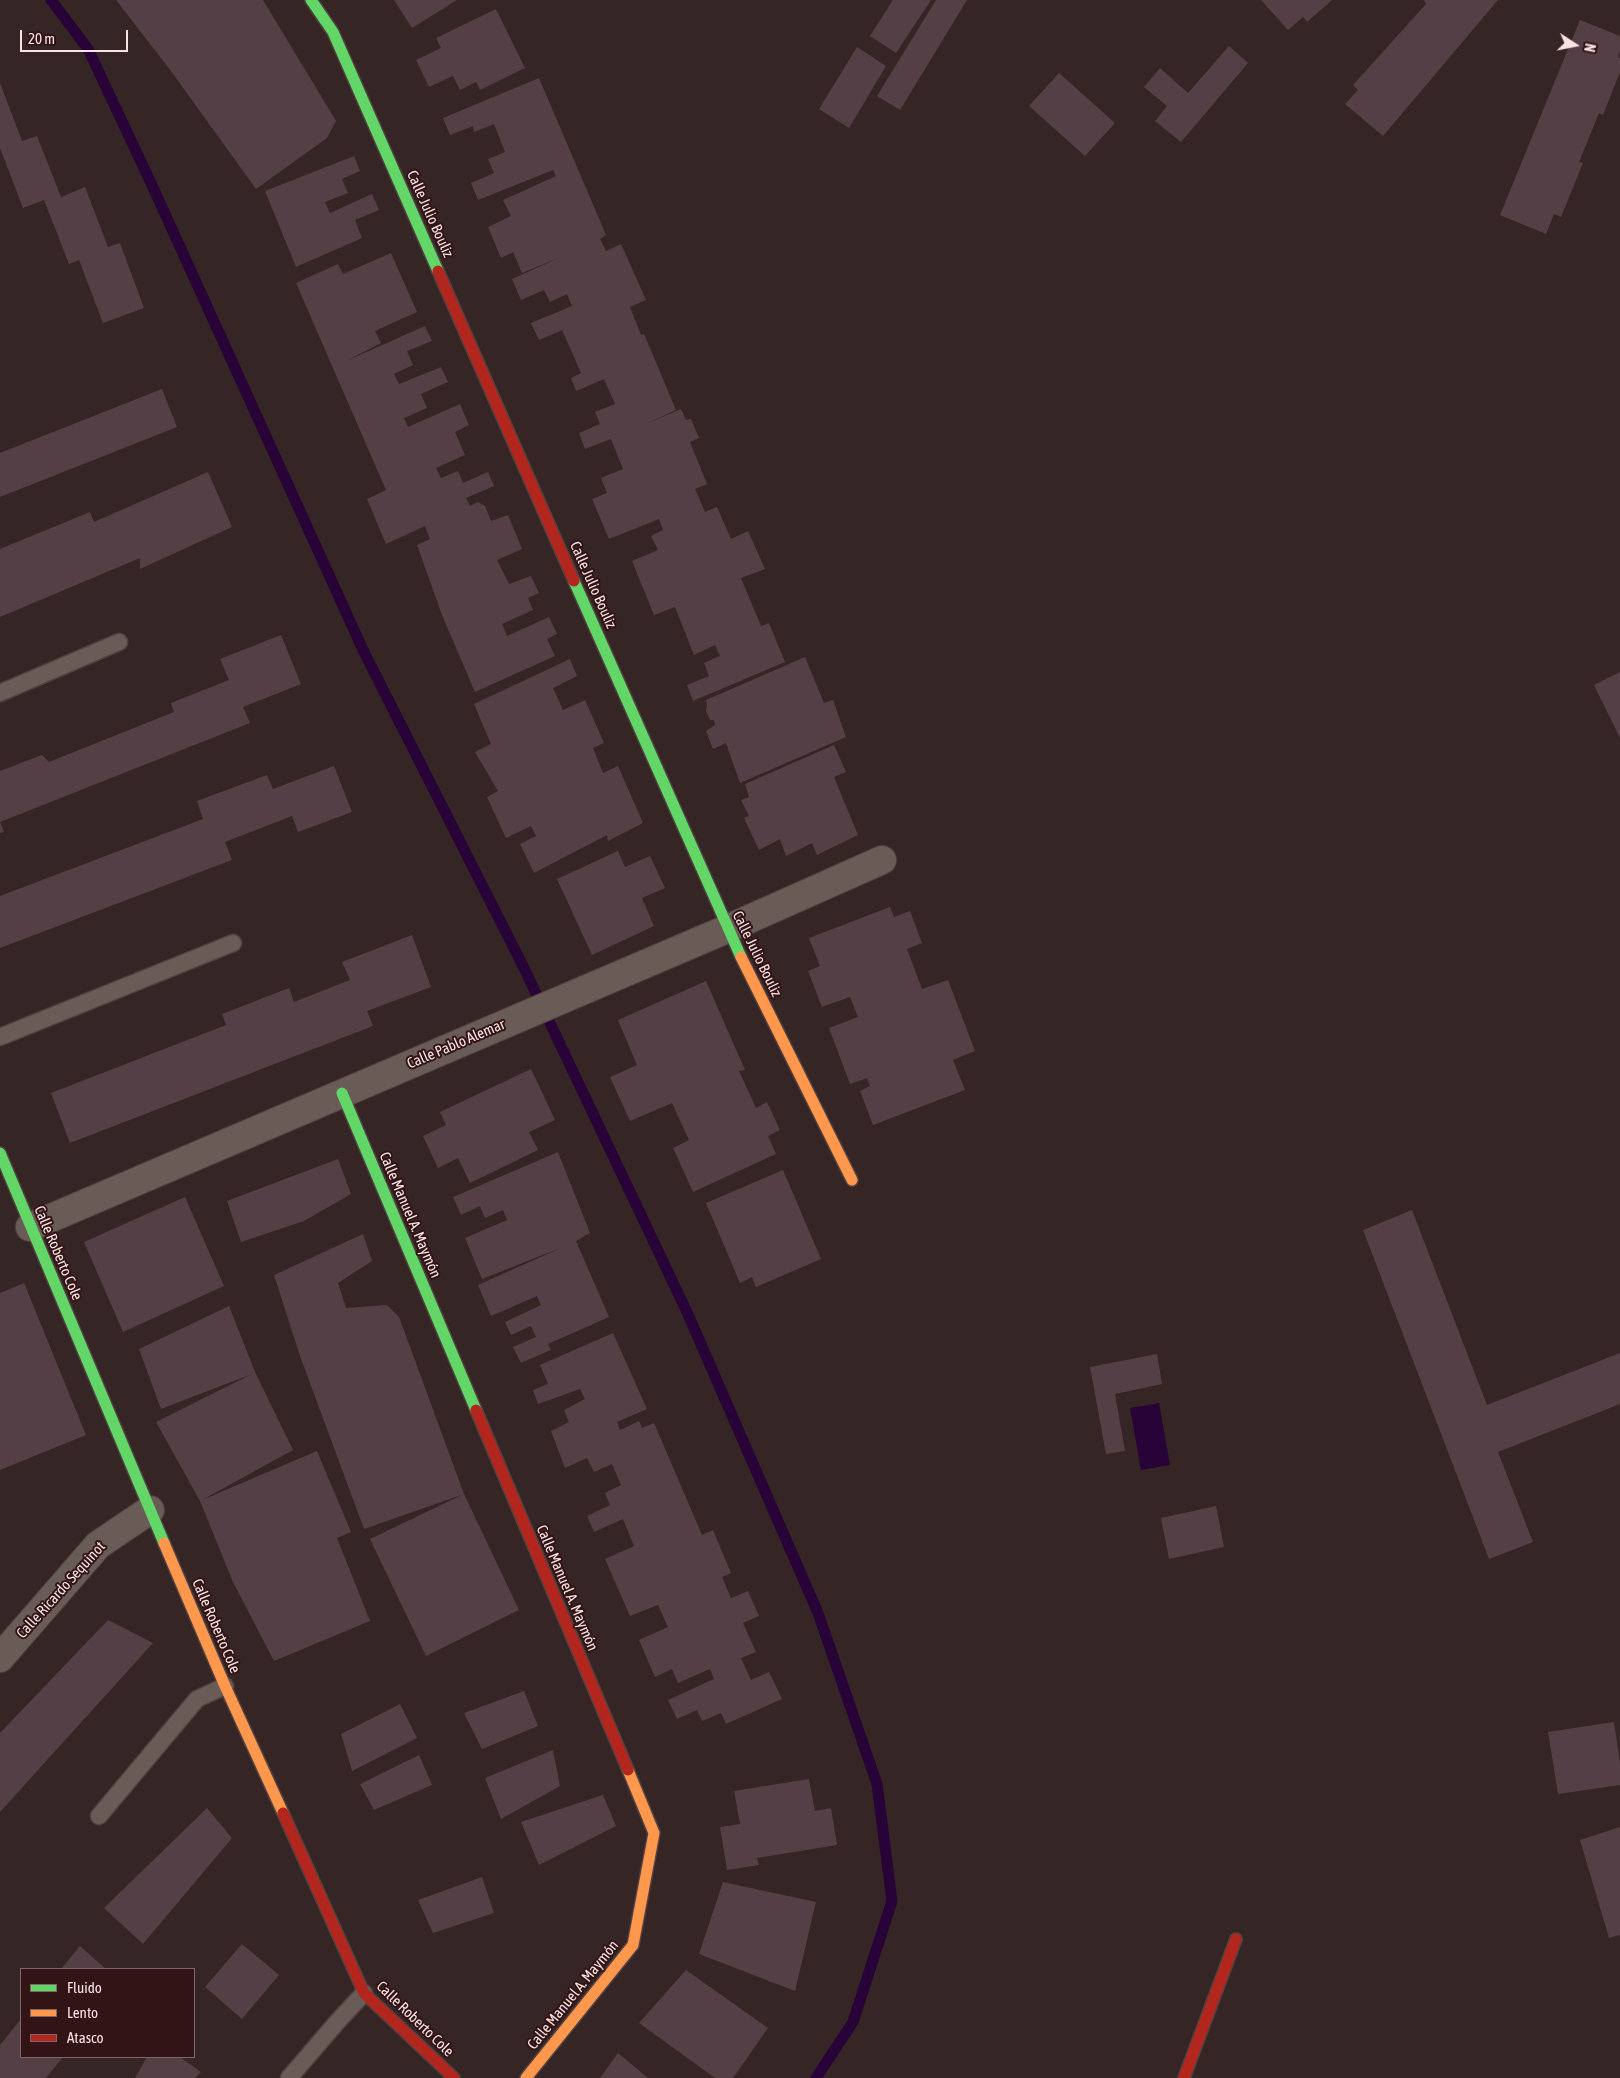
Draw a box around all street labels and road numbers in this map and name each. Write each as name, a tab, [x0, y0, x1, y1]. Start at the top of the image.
street label: Calle Julio Bouliz	[403, 168, 457, 260]
street label: Calle Julio Bouliz	[566, 539, 620, 631]
street label: Calle Julio Bouliz	[728, 908, 786, 1000]
street label: Calle Pablo Alemar	[404, 1015, 508, 1073]
street label: Calle Manuel A. Maymón	[375, 1149, 445, 1281]
street label: Calle Roberto Cole	[30, 1203, 86, 1303]
street label: Calle Manuel A. Maymón	[532, 1522, 602, 1654]
street label: Calle Ricardo Sequinot	[13, 1538, 109, 1642]
street label: Calle Roberto Cole	[188, 1576, 244, 1676]
street label: Calle Manuel A. Maymón	[523, 1937, 623, 2053]
street label: Calle Roberto Cole	[372, 1977, 458, 2061]

